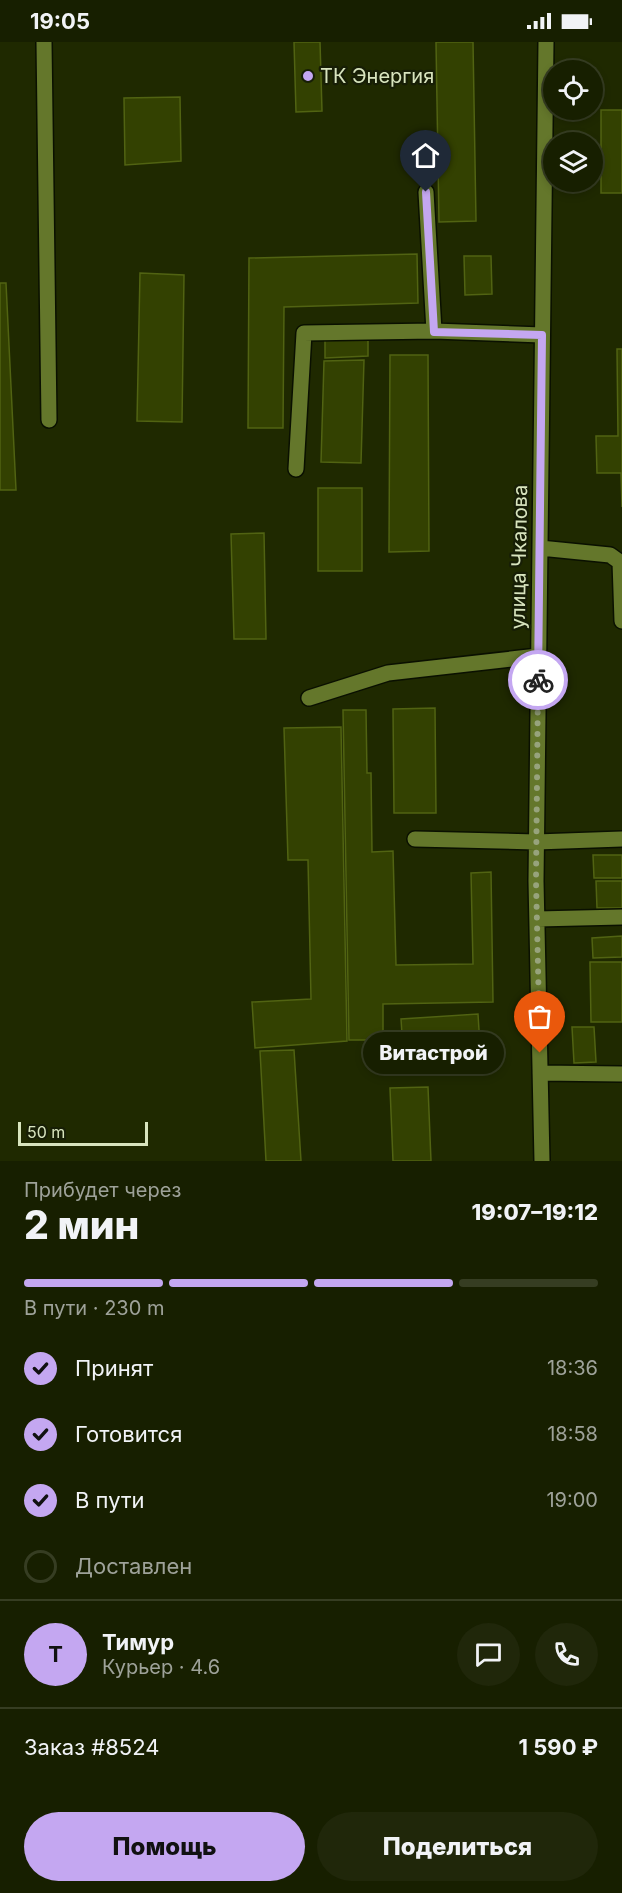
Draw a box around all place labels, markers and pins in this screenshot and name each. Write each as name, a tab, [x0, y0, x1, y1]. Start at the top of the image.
place label: ТК Энергия	[320, 64, 434, 88]
marker: ТК Энергия	[301, 69, 315, 83]
pin	[400, 130, 451, 192]
pin	[514, 991, 565, 1053]
callout: Витастрой	[363, 1032, 504, 1074]

